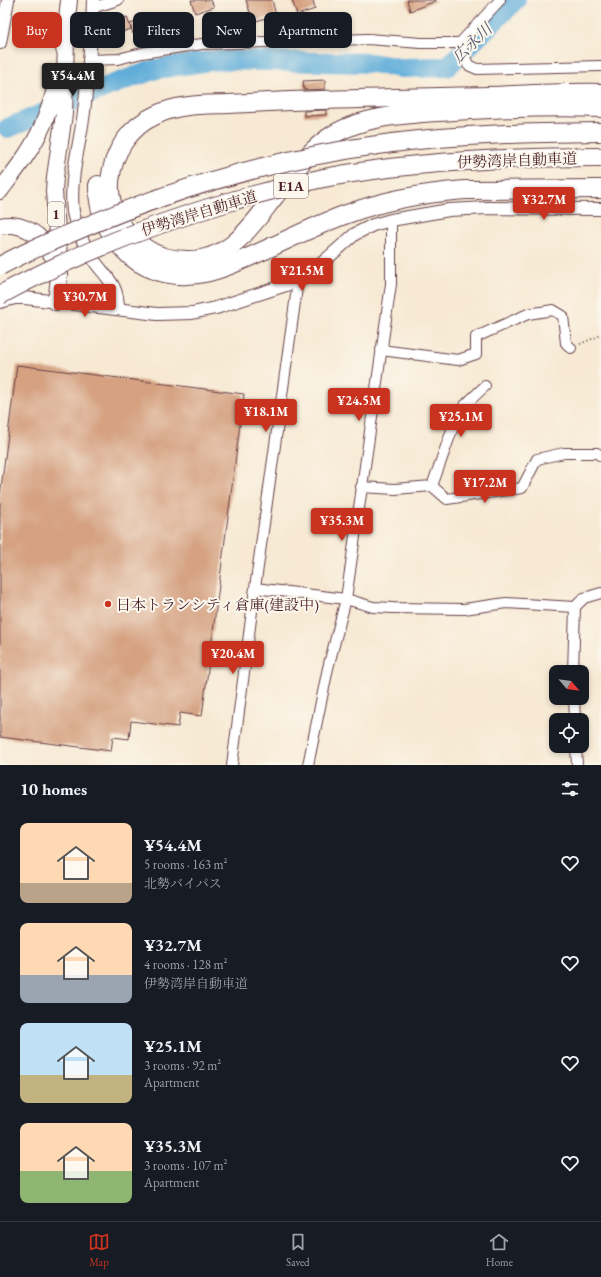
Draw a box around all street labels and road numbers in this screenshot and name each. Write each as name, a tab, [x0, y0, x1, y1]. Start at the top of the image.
street label: 伊勢湾岸自動車道	[457, 148, 577, 172]
road number: E1A	[274, 174, 308, 198]
street label: 伊勢湾岸自動車道	[139, 186, 259, 240]
road number: 1	[48, 202, 64, 226]

